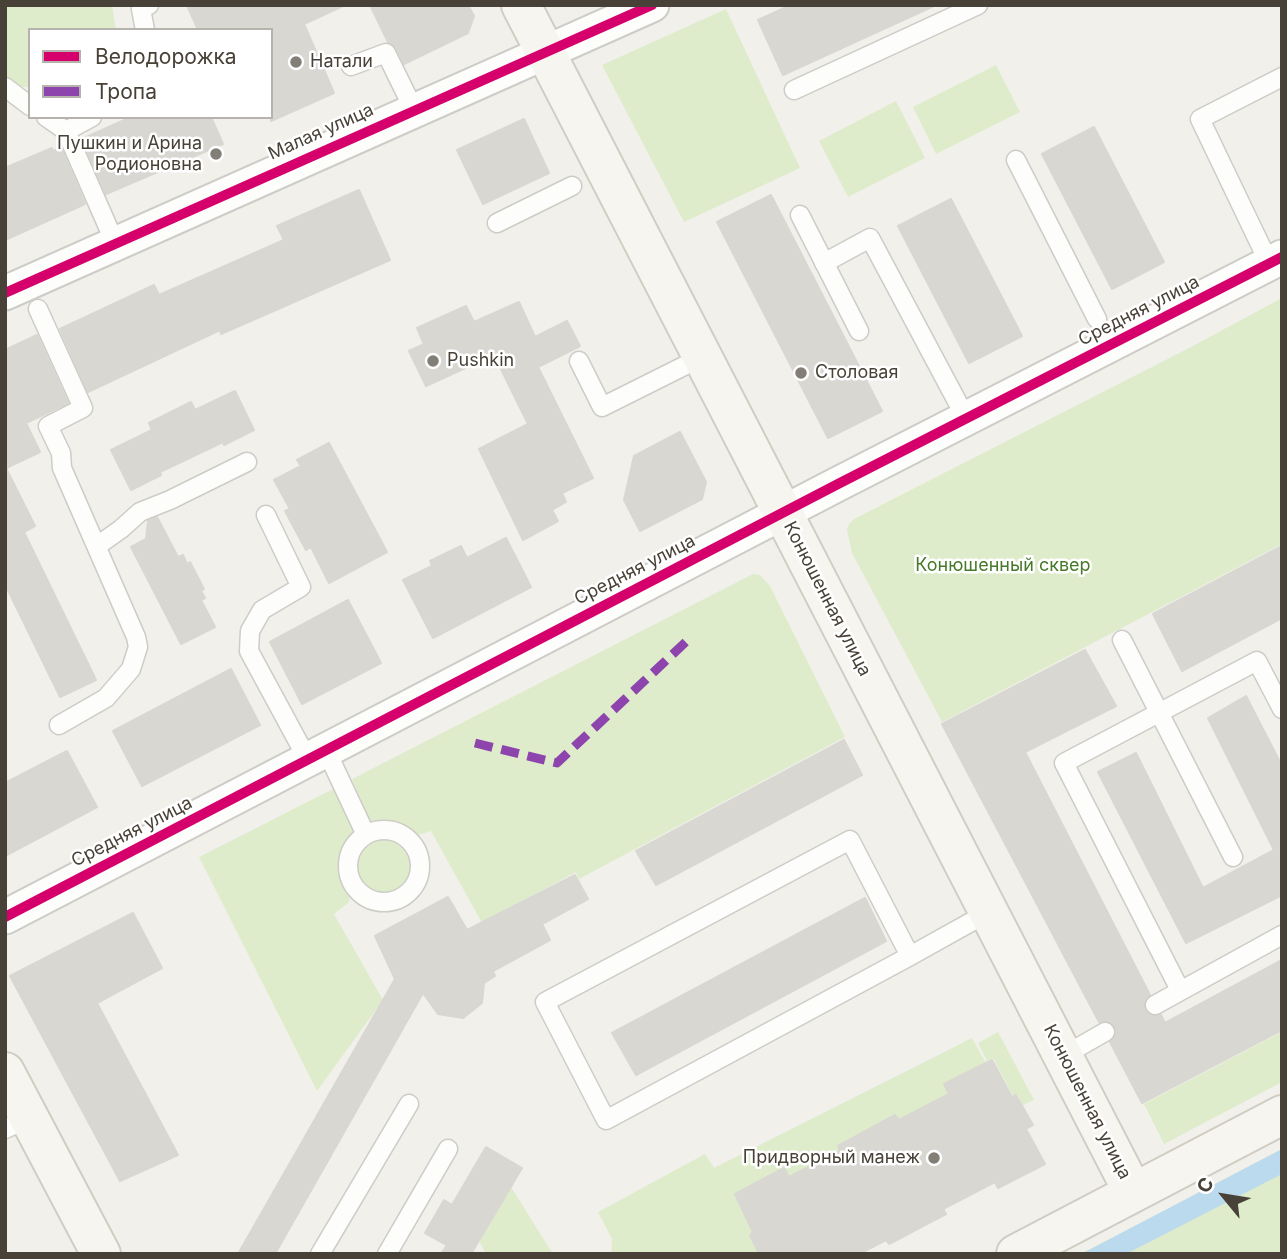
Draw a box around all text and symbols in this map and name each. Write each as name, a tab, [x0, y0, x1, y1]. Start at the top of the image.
legend	[28, 28, 273, 119]
text: Велодорожка	[95, 44, 237, 69]
place label: Натали	[310, 51, 373, 73]
marker: Натали	[288, 54, 304, 70]
text: Тропа	[95, 79, 157, 104]
street label: Малая улица	[265, 99, 377, 165]
place label: Пушкин и Арина Родионовна	[57, 133, 202, 176]
marker: Пушкин и Арина Родионовна	[208, 146, 224, 162]
street label: Средняя улица	[1075, 271, 1203, 351]
place label: Pushkin	[447, 350, 514, 372]
marker: Pushkin	[425, 353, 441, 369]
place label: Столовая	[815, 362, 898, 384]
marker: Столовая	[793, 365, 809, 381]
street label: Конюшенная улица	[779, 518, 875, 680]
street label: Средняя улица	[571, 530, 699, 610]
park label: Конюшенный сквер	[915, 555, 1091, 577]
street label: Средняя улица	[68, 792, 196, 872]
street label: Конюшенная улица	[1039, 1021, 1135, 1183]
place label: Придворный манеж	[743, 1147, 920, 1169]
marker: Придворный манеж	[926, 1150, 942, 1166]
north arrow	[1189, 1161, 1259, 1231]
text: С	[1192, 1173, 1219, 1197]

